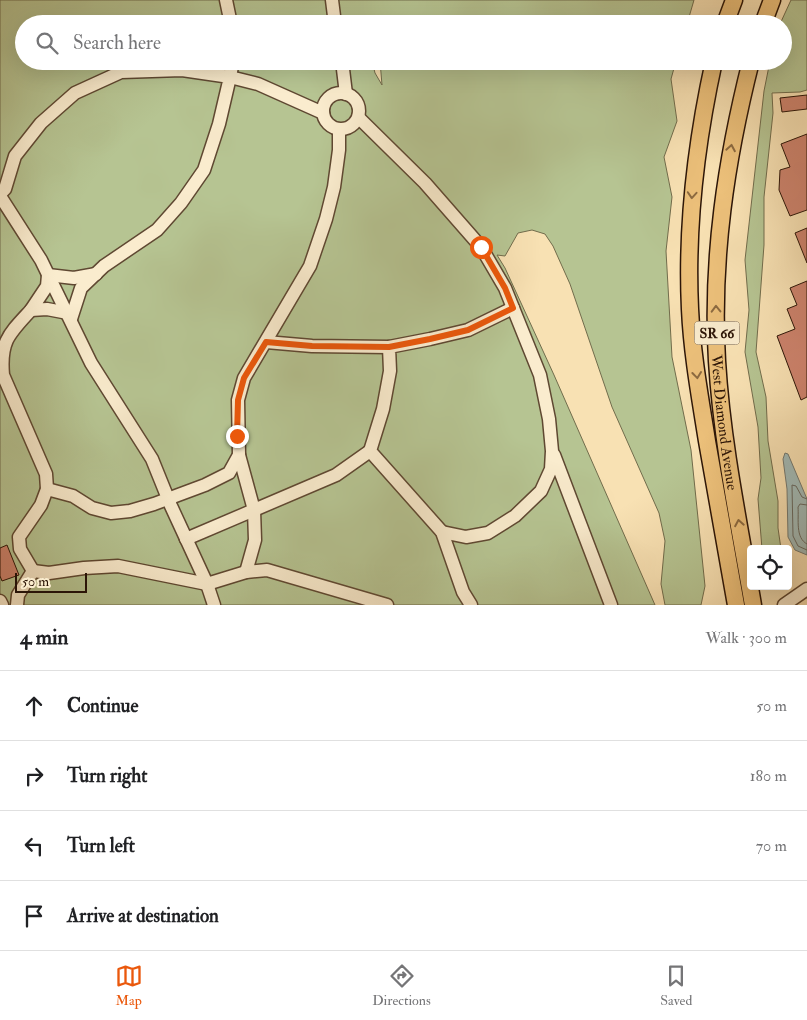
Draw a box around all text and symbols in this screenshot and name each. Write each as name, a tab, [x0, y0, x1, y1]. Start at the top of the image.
search box	[15, 15, 792, 70]
icon: search	[33, 29, 61, 57]
text: Search here	[73, 31, 161, 55]
one-way arrow	[726, 143, 736, 152]
one-way arrow	[687, 192, 698, 200]
route start	[470, 236, 493, 259]
one-way arrow	[711, 305, 721, 312]
road number: SR 66	[694, 322, 740, 344]
street label: West Diamond Avenue	[707, 353, 742, 492]
one-way arrow	[691, 371, 702, 379]
route end	[226, 425, 249, 448]
one-way arrow	[734, 518, 744, 527]
map controls	[747, 545, 792, 590]
button: locate	[747, 545, 792, 590]
scale bar	[15, 570, 88, 593]
text: 50 m	[22, 573, 49, 590]
text: 4 min	[20, 624, 68, 651]
text: Walk · 300 m	[706, 628, 787, 648]
icon: ahead	[20, 692, 48, 720]
text: Continue	[67, 694, 138, 718]
text: 50 m	[756, 696, 787, 716]
icon: right	[20, 762, 48, 790]
text: Turn right	[67, 764, 147, 788]
text: 180 m	[750, 766, 787, 786]
icon: left	[20, 832, 48, 860]
text: Turn left	[67, 834, 135, 858]
text: 70 m	[756, 836, 787, 856]
icon: arrive	[20, 902, 48, 930]
text: Arrive at destination	[67, 904, 219, 928]
tab: Map	[115, 962, 143, 1009]
tab: Directions	[372, 962, 431, 1009]
tab: Saved	[660, 962, 692, 1009]

